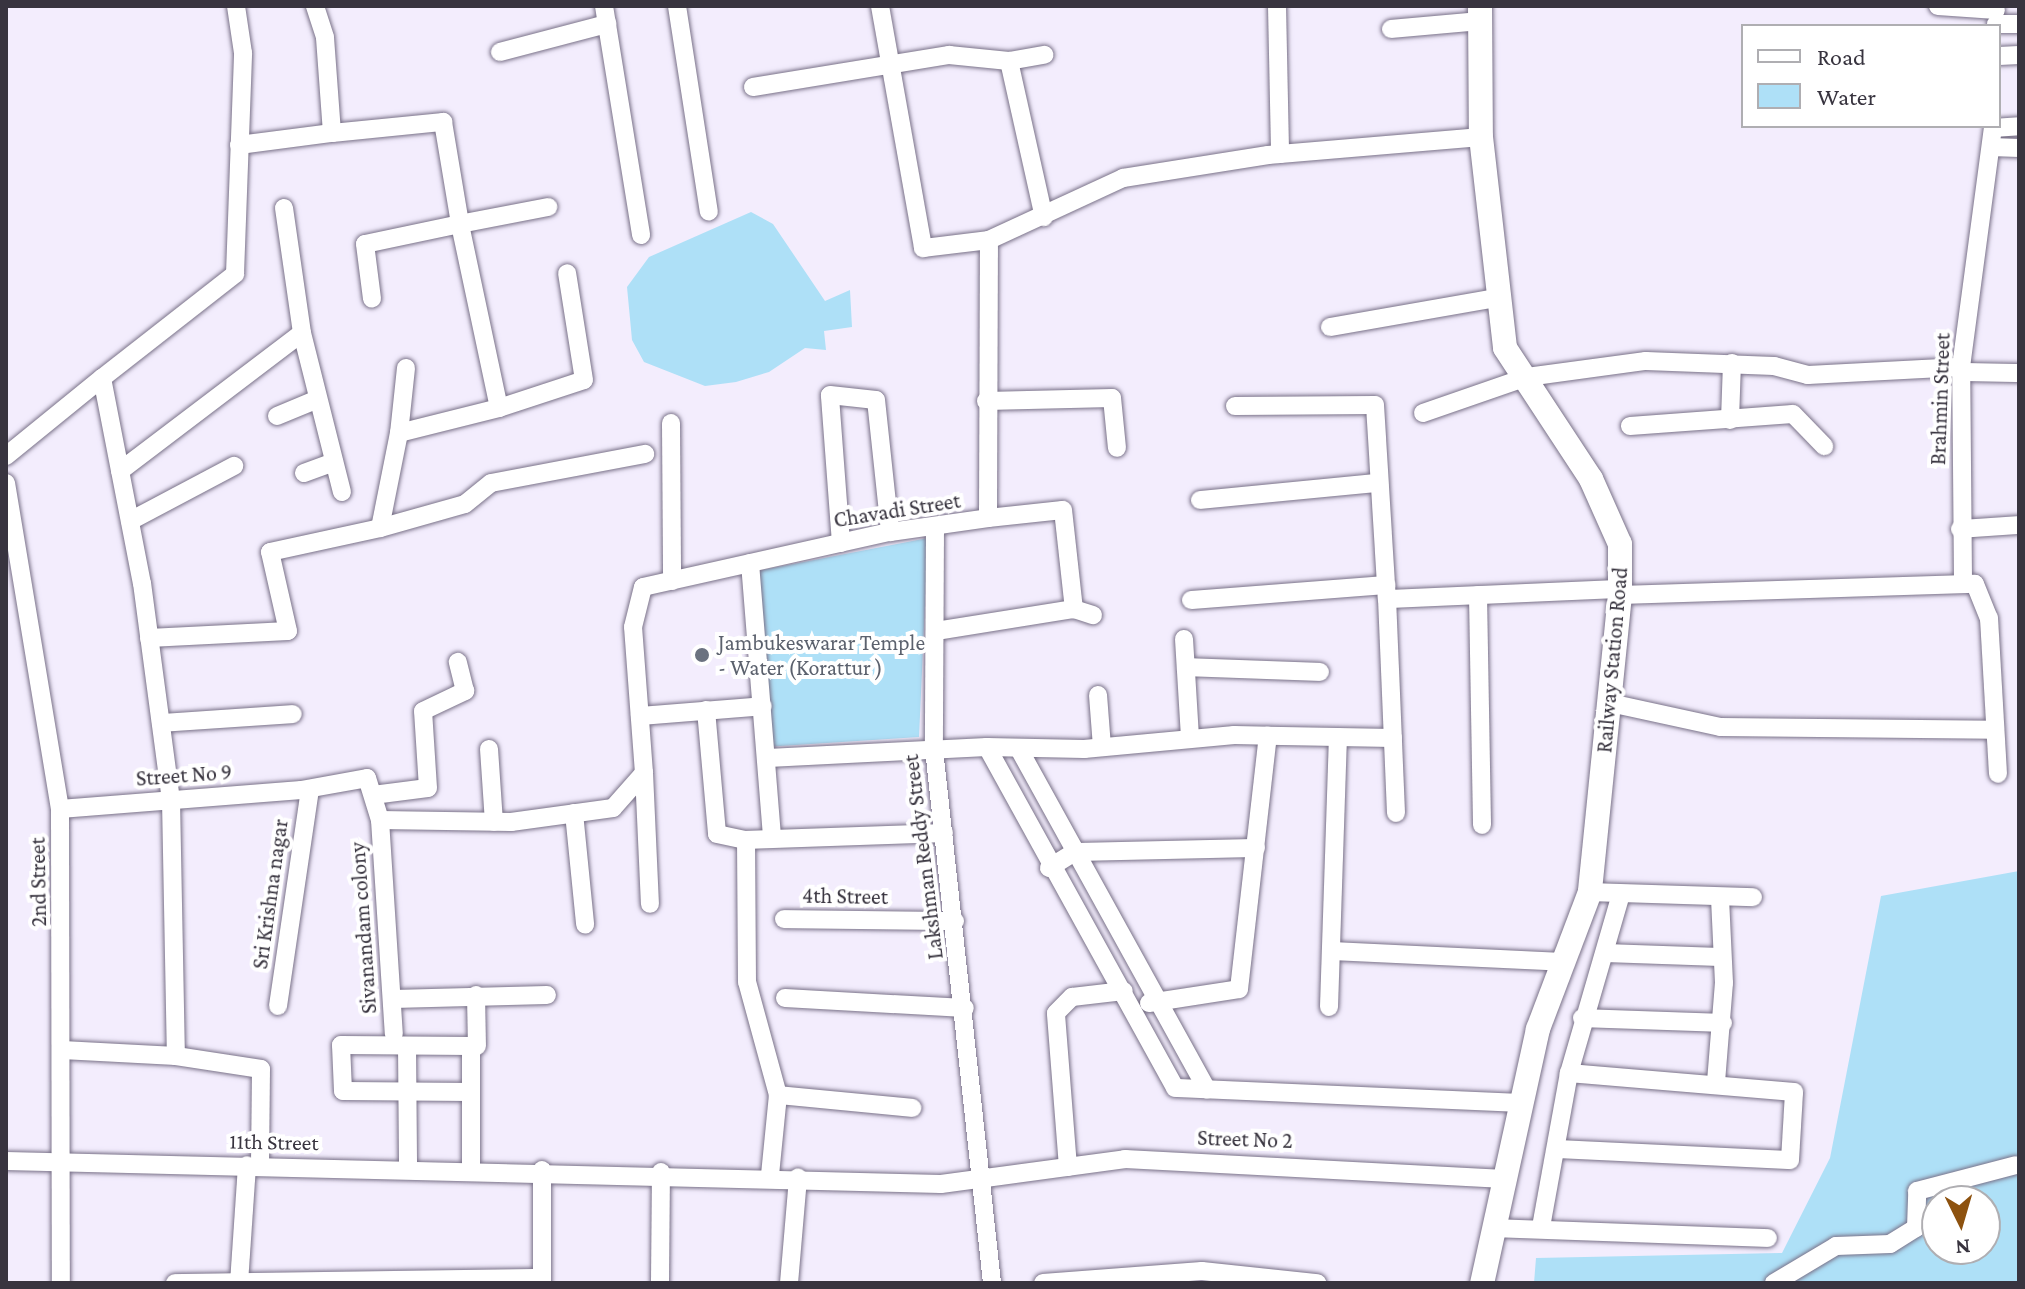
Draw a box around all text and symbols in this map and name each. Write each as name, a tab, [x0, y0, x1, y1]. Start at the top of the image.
legend	[1741, 24, 2001, 128]
text: Road	[1817, 43, 1866, 70]
text: Water	[1817, 83, 1876, 110]
street label: Brahmin Street	[1924, 332, 1956, 466]
street label: Chavadi Street	[832, 487, 962, 533]
street label: Railway Station Road	[1591, 566, 1633, 754]
place label: Jambukeswarar Temple - Water (Korattur )	[718, 629, 925, 680]
marker: Jambukeswarar Temple - Water (Korattur )	[693, 646, 711, 664]
street label: Lakshman Reddy Street	[897, 753, 949, 961]
street label: Street No 9	[135, 758, 233, 792]
street label: Sri Krishna nagar	[246, 817, 294, 971]
street label: 2nd Street	[24, 837, 52, 927]
street label: Sivanandam colony	[344, 841, 382, 1015]
street label: 4th Street	[802, 882, 888, 910]
street label: Street No 2	[1197, 1124, 1293, 1154]
street label: 11th Street	[229, 1128, 319, 1156]
north arrow	[1921, 1185, 2001, 1265]
text: N	[1954, 1234, 1972, 1261]

